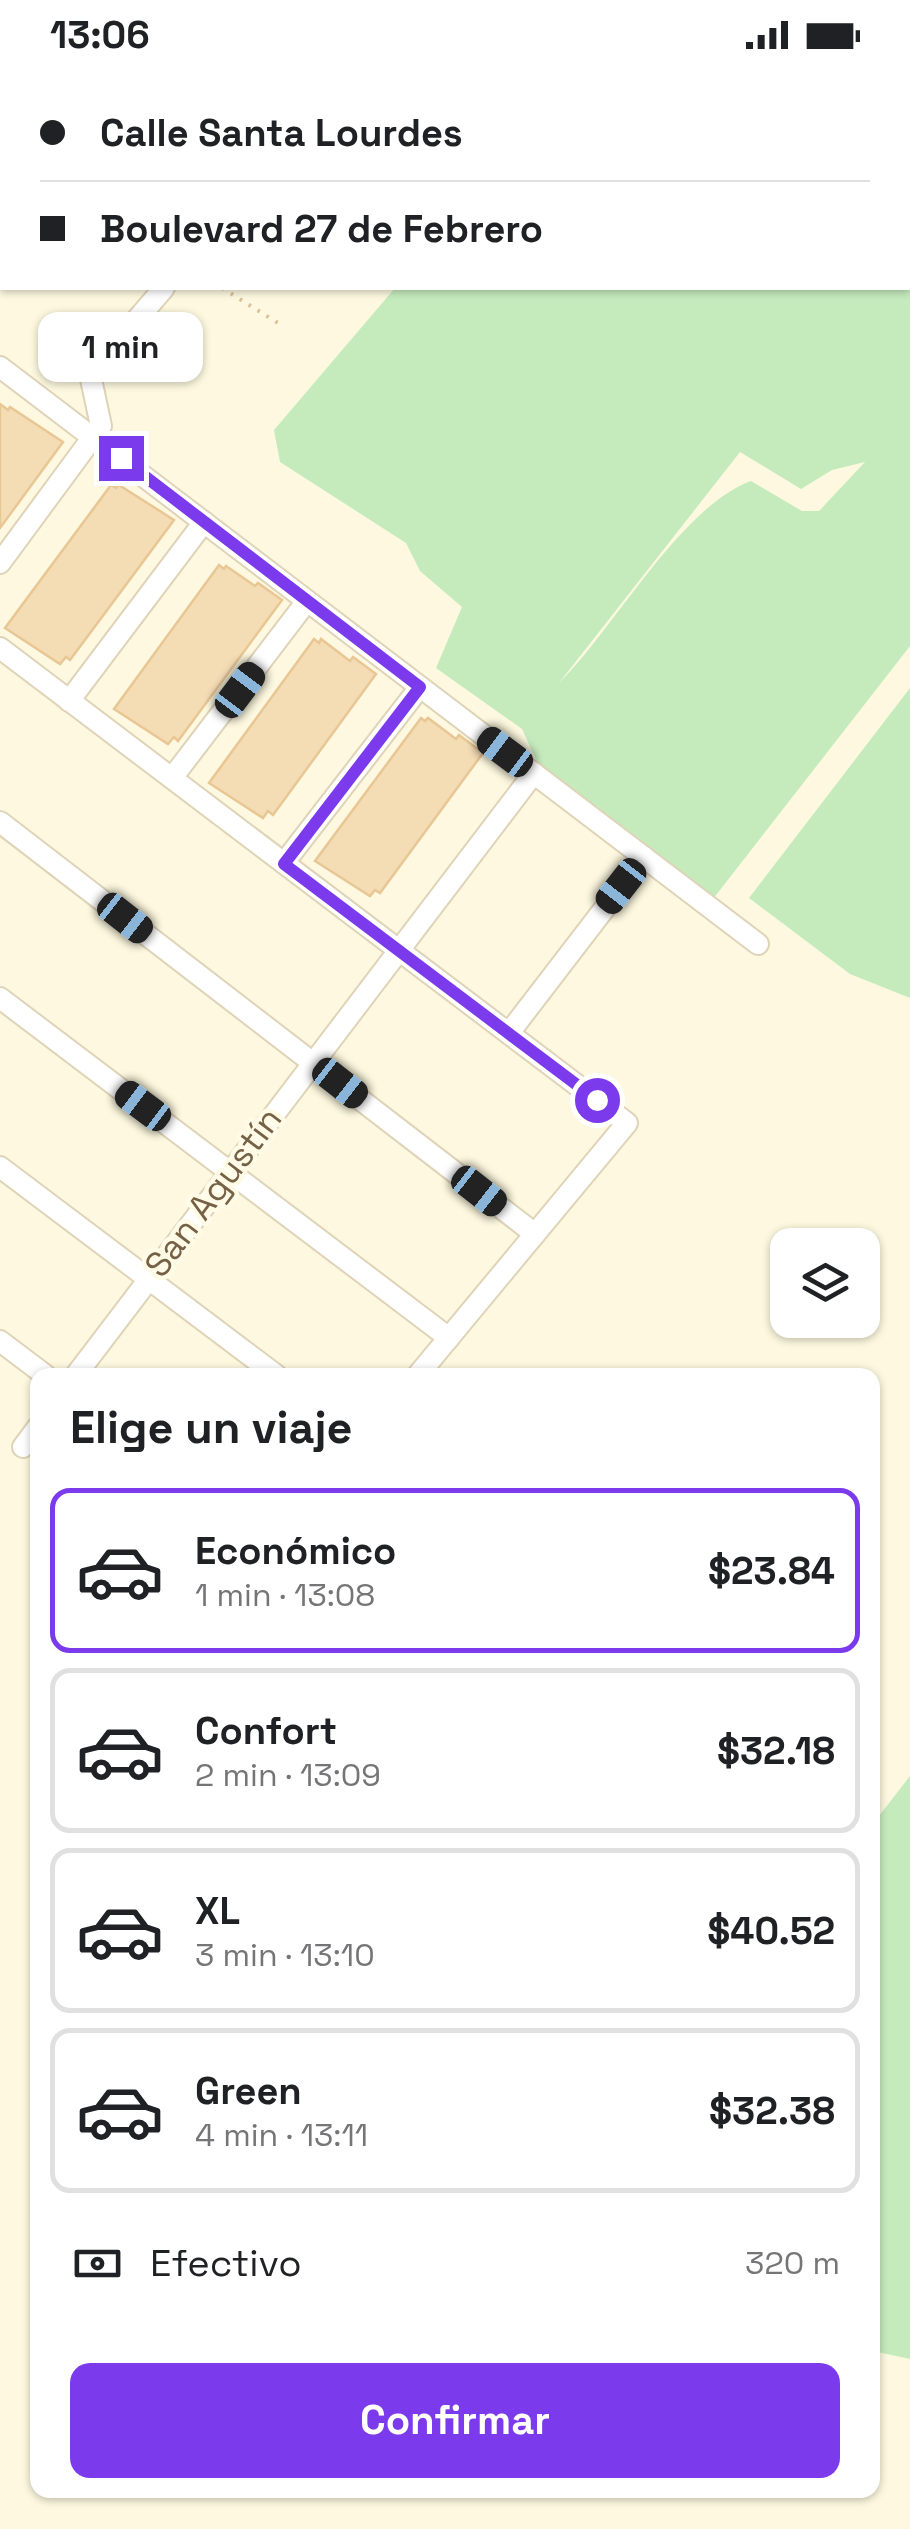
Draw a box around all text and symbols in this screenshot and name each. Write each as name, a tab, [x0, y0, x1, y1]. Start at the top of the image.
text: 13:06	[50, 11, 150, 59]
text: Calle Santa Lourdes	[100, 109, 463, 157]
text: Boulevard 27 de Febrero	[100, 205, 543, 253]
callout: 1 min	[38, 313, 204, 383]
text: 1 min	[81, 327, 160, 367]
route end	[99, 436, 144, 481]
car	[210, 657, 270, 723]
car	[472, 722, 538, 782]
car	[591, 853, 651, 919]
car	[92, 888, 158, 948]
car	[307, 1053, 373, 1113]
car	[110, 1076, 176, 1136]
route start	[575, 1078, 620, 1123]
street label: San Agustín	[135, 1098, 291, 1286]
car	[446, 1161, 512, 1221]
map controls	[770, 1228, 880, 1338]
button: layers	[770, 1228, 880, 1338]
text: Elige un viaje	[70, 1399, 353, 1456]
icon: car	[75, 1526, 165, 1616]
text: Económico	[195, 1527, 396, 1575]
text: $23.84	[708, 1547, 835, 1595]
text: 1 min · 13:08	[195, 1575, 375, 1615]
icon: car	[75, 1706, 165, 1796]
text: Confort	[195, 1707, 337, 1755]
text: $32.18	[717, 1727, 835, 1775]
text: 2 min · 13:09	[195, 1755, 381, 1795]
icon: car	[75, 1886, 165, 1976]
text: XL	[195, 1887, 240, 1935]
text: $40.52	[707, 1907, 835, 1955]
text: 3 min · 13:10	[195, 1935, 375, 1975]
icon: car	[75, 2066, 165, 2156]
text: Green	[195, 2067, 302, 2115]
text: $32.38	[709, 2087, 835, 2135]
text: 4 min · 13:11	[195, 2115, 368, 2155]
icon: cash	[70, 2236, 125, 2291]
text: Efectivo	[150, 2239, 302, 2287]
text: 320 m	[745, 2243, 840, 2283]
button: Confirmar	[70, 2363, 840, 2478]

